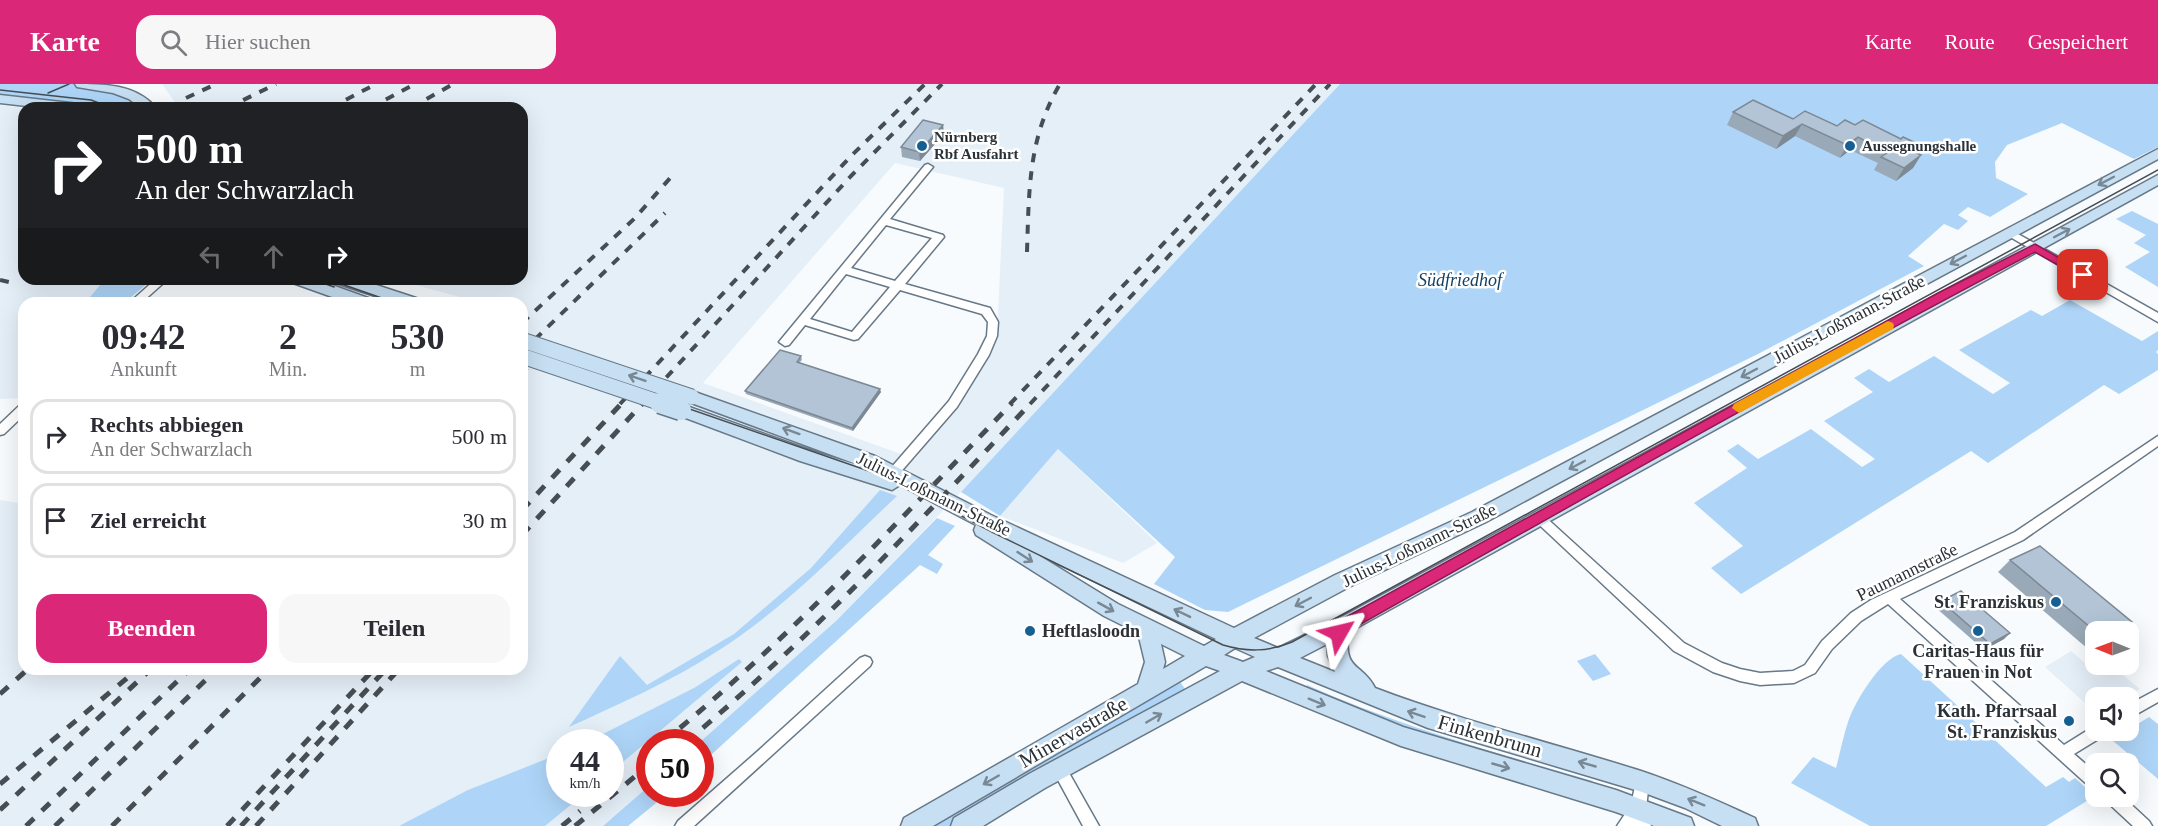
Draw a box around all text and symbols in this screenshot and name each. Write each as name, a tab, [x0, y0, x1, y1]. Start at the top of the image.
search box	[136, 15, 556, 69]
text: Karte	[30, 26, 100, 57]
icon: search	[157, 26, 190, 59]
text: Hier suchen	[205, 29, 311, 54]
text: Karte	[1865, 30, 1912, 54]
text: Route	[1945, 30, 1995, 54]
text: Gespeichert	[2028, 30, 2128, 54]
icon: right	[36, 126, 114, 204]
text: 500 m	[135, 126, 244, 172]
place label: Nürnberg Rbf Ausfahrt	[934, 129, 1019, 162]
place label: Aussegnungshalle	[1862, 138, 1977, 154]
marker: Nürnberg Rbf Ausfahrt	[915, 139, 929, 153]
marker: Aussegnungshalle	[1843, 139, 1857, 153]
text: An der Schwarzlach	[135, 175, 354, 205]
one-way arrow	[2098, 176, 2116, 187]
one-way arrow	[2053, 227, 2070, 239]
icon: left	[194, 240, 227, 273]
icon: ahead	[257, 240, 290, 273]
icon: right	[320, 240, 353, 273]
pin	[2057, 249, 2108, 300]
one-way arrow	[1950, 254, 1967, 266]
icon: arrive	[2066, 258, 2099, 291]
park label: Südfriedhof	[1418, 270, 1505, 290]
street label: Julius-Loßmann-Straße	[1770, 271, 1928, 367]
text: 09:42	[101, 317, 185, 357]
text: 2	[279, 317, 297, 357]
text: 530	[391, 317, 445, 357]
text: Ankunft	[110, 358, 177, 380]
text: Min.	[269, 358, 307, 380]
text: m	[410, 358, 425, 380]
one-way arrow	[1741, 367, 1759, 379]
one-way arrow	[628, 372, 647, 383]
text: Rechts abbiegen	[90, 412, 243, 437]
icon: right	[39, 420, 72, 453]
text: 500 m	[451, 424, 507, 449]
one-way arrow	[782, 424, 801, 435]
text: An der Schwarzlach	[90, 438, 252, 460]
street label: Julius-Loßmann-Straße	[854, 448, 1014, 540]
one-way arrow	[1569, 460, 1587, 471]
street label: Julius-Loßmann-Straße	[1339, 499, 1499, 591]
icon: arrive	[39, 504, 72, 537]
text: Ziel erreicht	[90, 508, 206, 533]
text: 30 m	[462, 508, 507, 533]
street label: Paumannstraße	[1853, 539, 1961, 605]
one-way arrow	[1016, 550, 1033, 563]
place label: St. Franziskus	[1934, 592, 2044, 612]
button: Beenden	[36, 594, 267, 663]
button: Teilen	[279, 594, 510, 663]
marker: St. Franziskus	[2049, 595, 2063, 609]
one-way arrow	[1295, 596, 1312, 608]
position arrow	[1307, 601, 1371, 665]
one-way arrow	[1098, 602, 1115, 614]
one-way arrow	[1173, 606, 1191, 618]
place label: Heftlasloodn	[1042, 621, 1140, 641]
north arrow	[2085, 621, 2139, 675]
map controls	[2085, 621, 2139, 807]
marker: Heftlasloodn	[1023, 624, 1037, 638]
marker: Caritas-Haus für Frauen in Not	[1971, 624, 1985, 638]
place label: Caritas-Haus für Frauen in Not	[1912, 641, 2044, 682]
button: sound	[2085, 687, 2139, 741]
street label: Minervastraße	[1014, 691, 1132, 773]
one-way arrow	[1308, 697, 1326, 708]
place label: Kath. Pfarrsaal St. Franziskus	[1937, 701, 2057, 742]
one-way arrow	[1408, 707, 1426, 718]
street label: Finkenbrunn	[1435, 710, 1545, 762]
one-way arrow	[1145, 712, 1162, 724]
marker: Kath. Pfarrsaal St. Franziskus	[2062, 714, 2076, 728]
speed limit sign: 50	[636, 729, 714, 807]
text: 44	[570, 744, 600, 777]
button: search	[2085, 753, 2139, 807]
one-way arrow	[1578, 758, 1597, 769]
one-way arrow	[1491, 761, 1510, 773]
one-way arrow	[983, 774, 1000, 786]
text: km/h	[570, 775, 600, 791]
one-way arrow	[1687, 796, 1705, 807]

